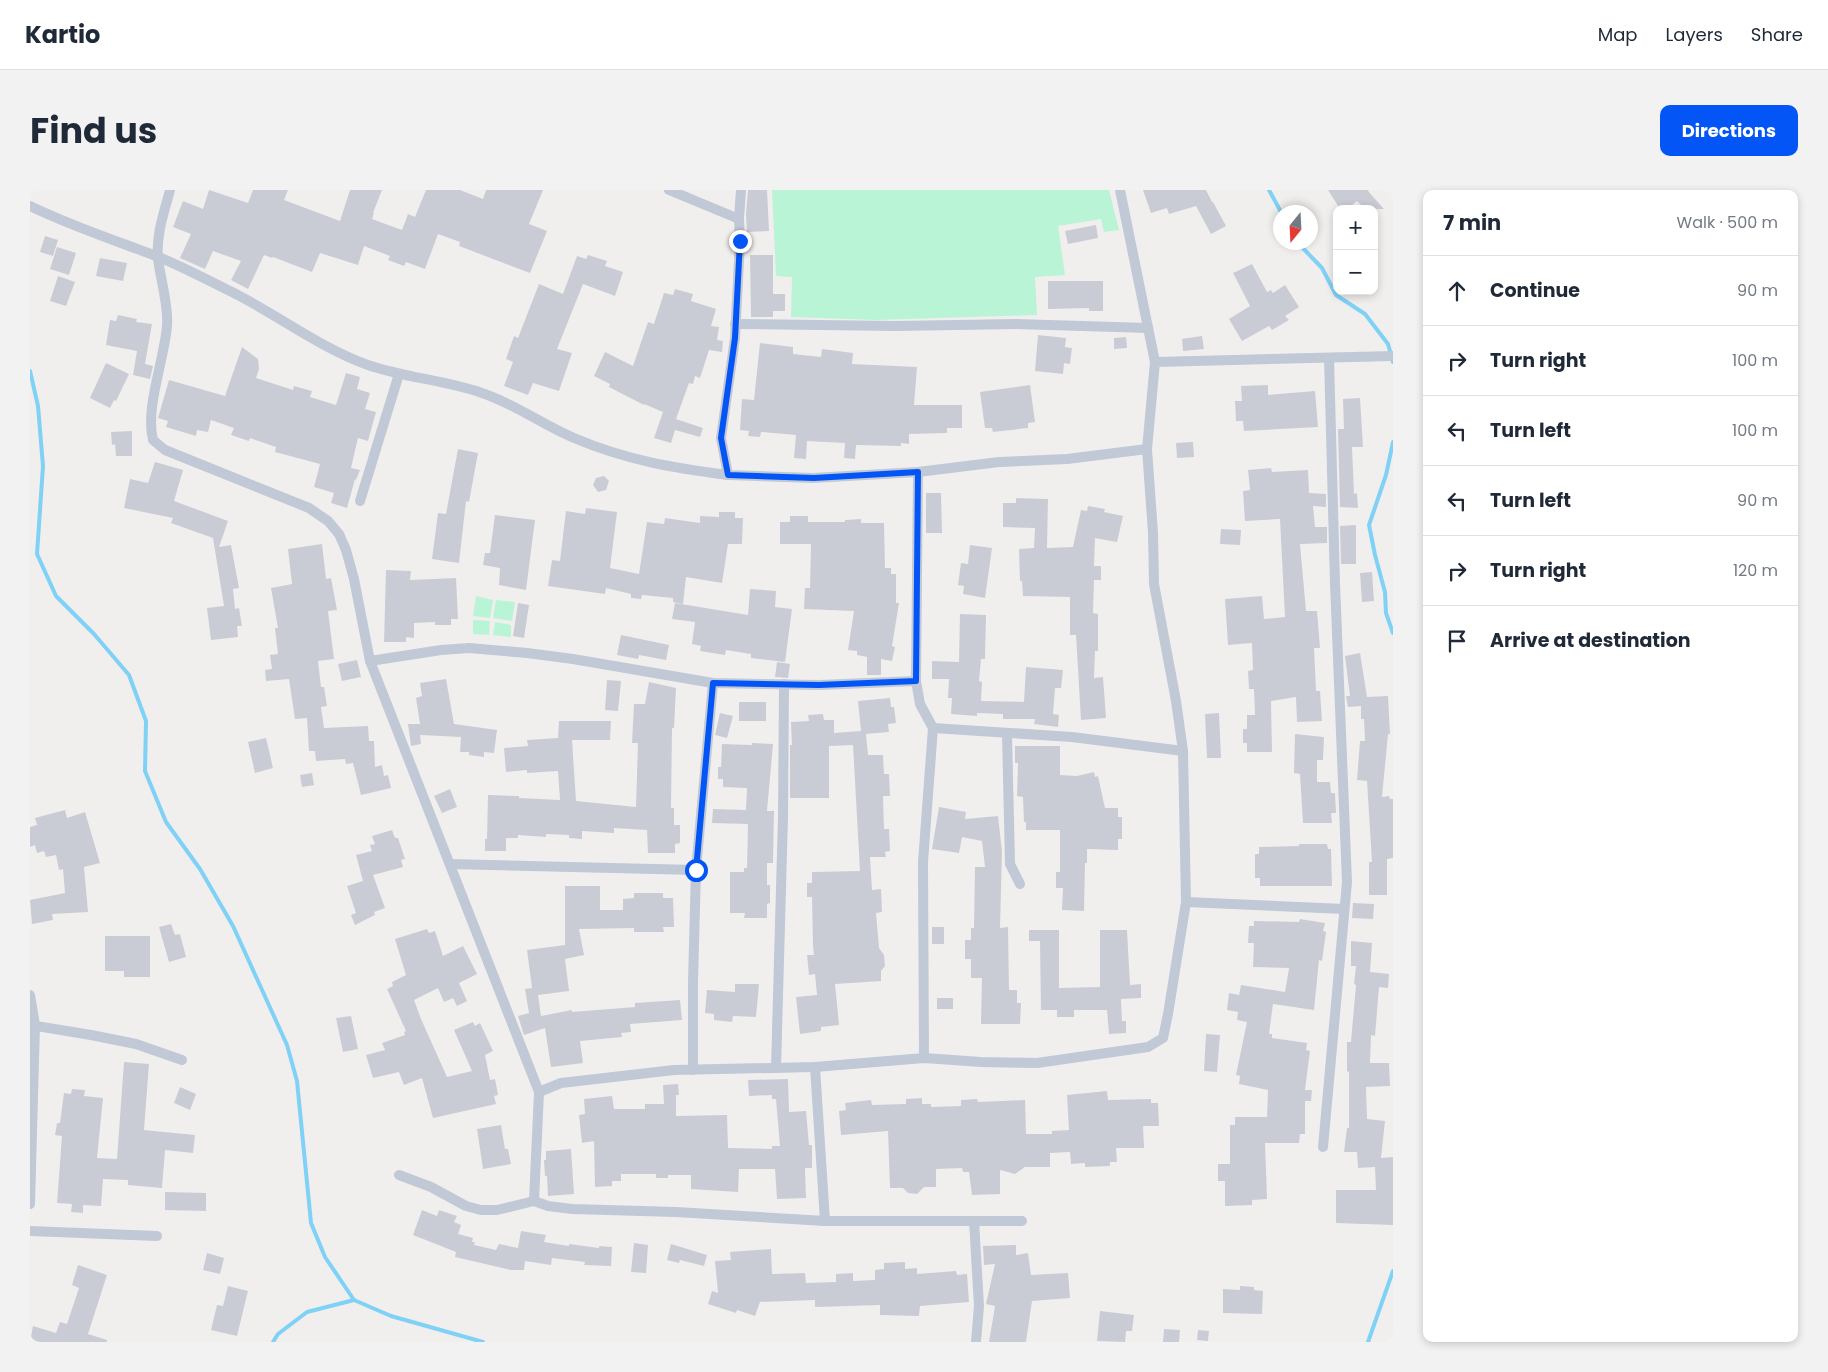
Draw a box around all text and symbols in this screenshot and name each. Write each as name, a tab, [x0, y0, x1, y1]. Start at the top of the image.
text: Kartio	[25, 18, 100, 51]
text: Map	[1598, 22, 1638, 47]
text: Layers	[1666, 22, 1723, 47]
text: Share	[1751, 22, 1803, 47]
button: Directions	[1660, 105, 1798, 156]
text: Find us	[30, 106, 157, 155]
north arrow	[1273, 205, 1318, 250]
map controls	[1333, 205, 1378, 295]
button: +	[1333, 205, 1378, 250]
text: 7 min	[1443, 208, 1501, 237]
text: Walk · 500 m	[1677, 211, 1778, 234]
route end	[729, 230, 752, 253]
button: −	[1333, 250, 1378, 295]
icon: ahead	[1443, 277, 1471, 305]
text: Continue	[1490, 277, 1580, 304]
text: 90 m	[1737, 279, 1778, 302]
icon: right	[1443, 347, 1471, 375]
text: Turn right	[1490, 347, 1586, 374]
text: 100 m	[1732, 349, 1778, 372]
icon: left	[1443, 417, 1471, 445]
text: Turn left	[1490, 417, 1571, 444]
text: 100 m	[1732, 419, 1778, 442]
icon: left	[1443, 487, 1471, 515]
text: Turn left	[1490, 487, 1571, 514]
text: 90 m	[1737, 489, 1778, 512]
icon: right	[1443, 557, 1471, 585]
text: Turn right	[1490, 557, 1586, 584]
text: 120 m	[1733, 559, 1778, 582]
icon: arrive	[1443, 627, 1471, 655]
text: Arrive at destination	[1490, 627, 1691, 654]
route start	[685, 859, 708, 882]

